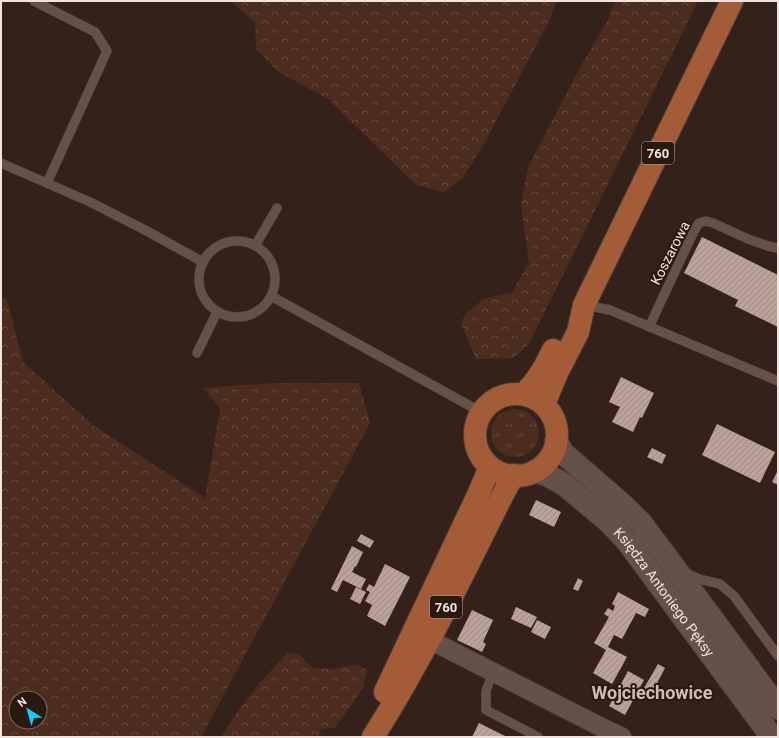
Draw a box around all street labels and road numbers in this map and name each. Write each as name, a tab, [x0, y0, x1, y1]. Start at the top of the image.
road number: 760	[642, 142, 674, 164]
street label: Koszarowa	[647, 219, 693, 287]
street label: Księdza Antoniego Pęksy	[611, 524, 718, 660]
road number: 760	[430, 596, 462, 618]

